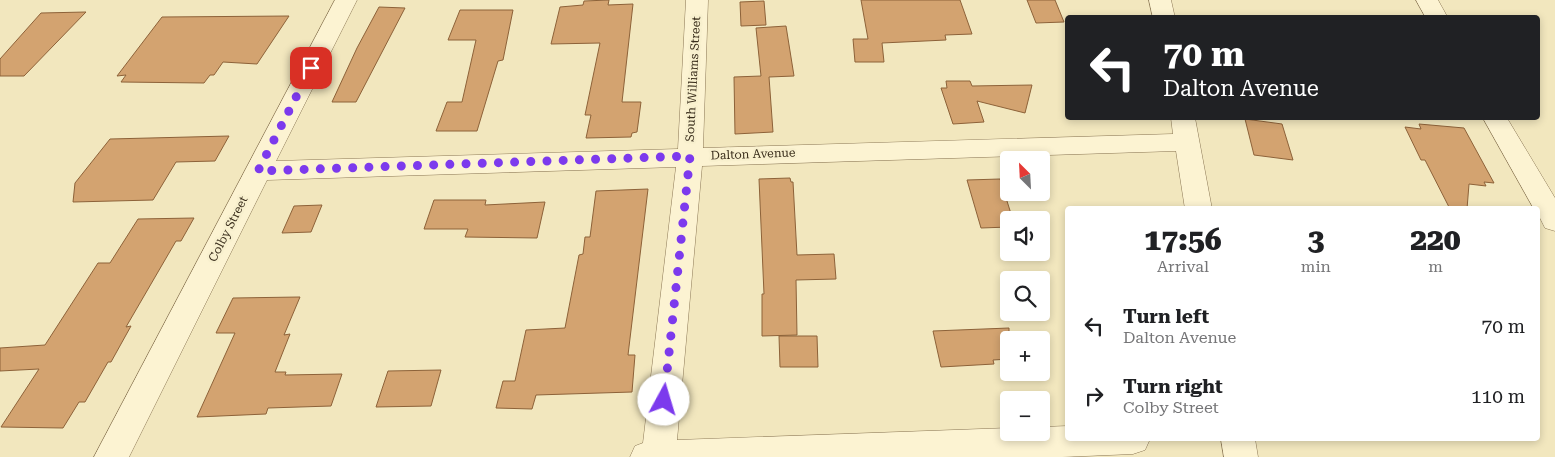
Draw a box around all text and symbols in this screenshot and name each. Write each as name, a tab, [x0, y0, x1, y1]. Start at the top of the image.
street label: South Williams Street	[683, 15, 703, 142]
text: 70 m	[1163, 34, 1245, 75]
icon: left	[1080, 35, 1145, 100]
pin	[290, 47, 332, 89]
icon: arrive	[297, 54, 325, 82]
text: Dalton Avenue	[1163, 76, 1319, 101]
street label: Dalton Avenue	[710, 146, 796, 162]
north arrow	[1000, 151, 1050, 201]
map controls	[1000, 151, 1050, 441]
street label: Colby Street	[205, 193, 251, 264]
button: sound	[1000, 211, 1050, 261]
text: 17:56	[1144, 222, 1222, 257]
text: 3	[1307, 222, 1324, 257]
text: 220	[1410, 222, 1461, 257]
text: Arrival	[1157, 257, 1209, 276]
text: min	[1301, 257, 1331, 276]
text: m	[1428, 257, 1443, 276]
button: search	[1000, 271, 1050, 321]
text: Turn left	[1123, 305, 1209, 328]
icon: left	[1080, 312, 1108, 340]
text: 70 m	[1482, 315, 1525, 338]
text: Dalton Avenue	[1123, 328, 1236, 347]
button: +	[1000, 331, 1050, 381]
position arrow	[637, 373, 689, 425]
text: Turn right	[1123, 375, 1223, 398]
icon: right	[1080, 382, 1108, 410]
text: 110 m	[1471, 385, 1525, 408]
button: −	[1000, 391, 1050, 441]
text: Colby Street	[1123, 398, 1219, 417]

